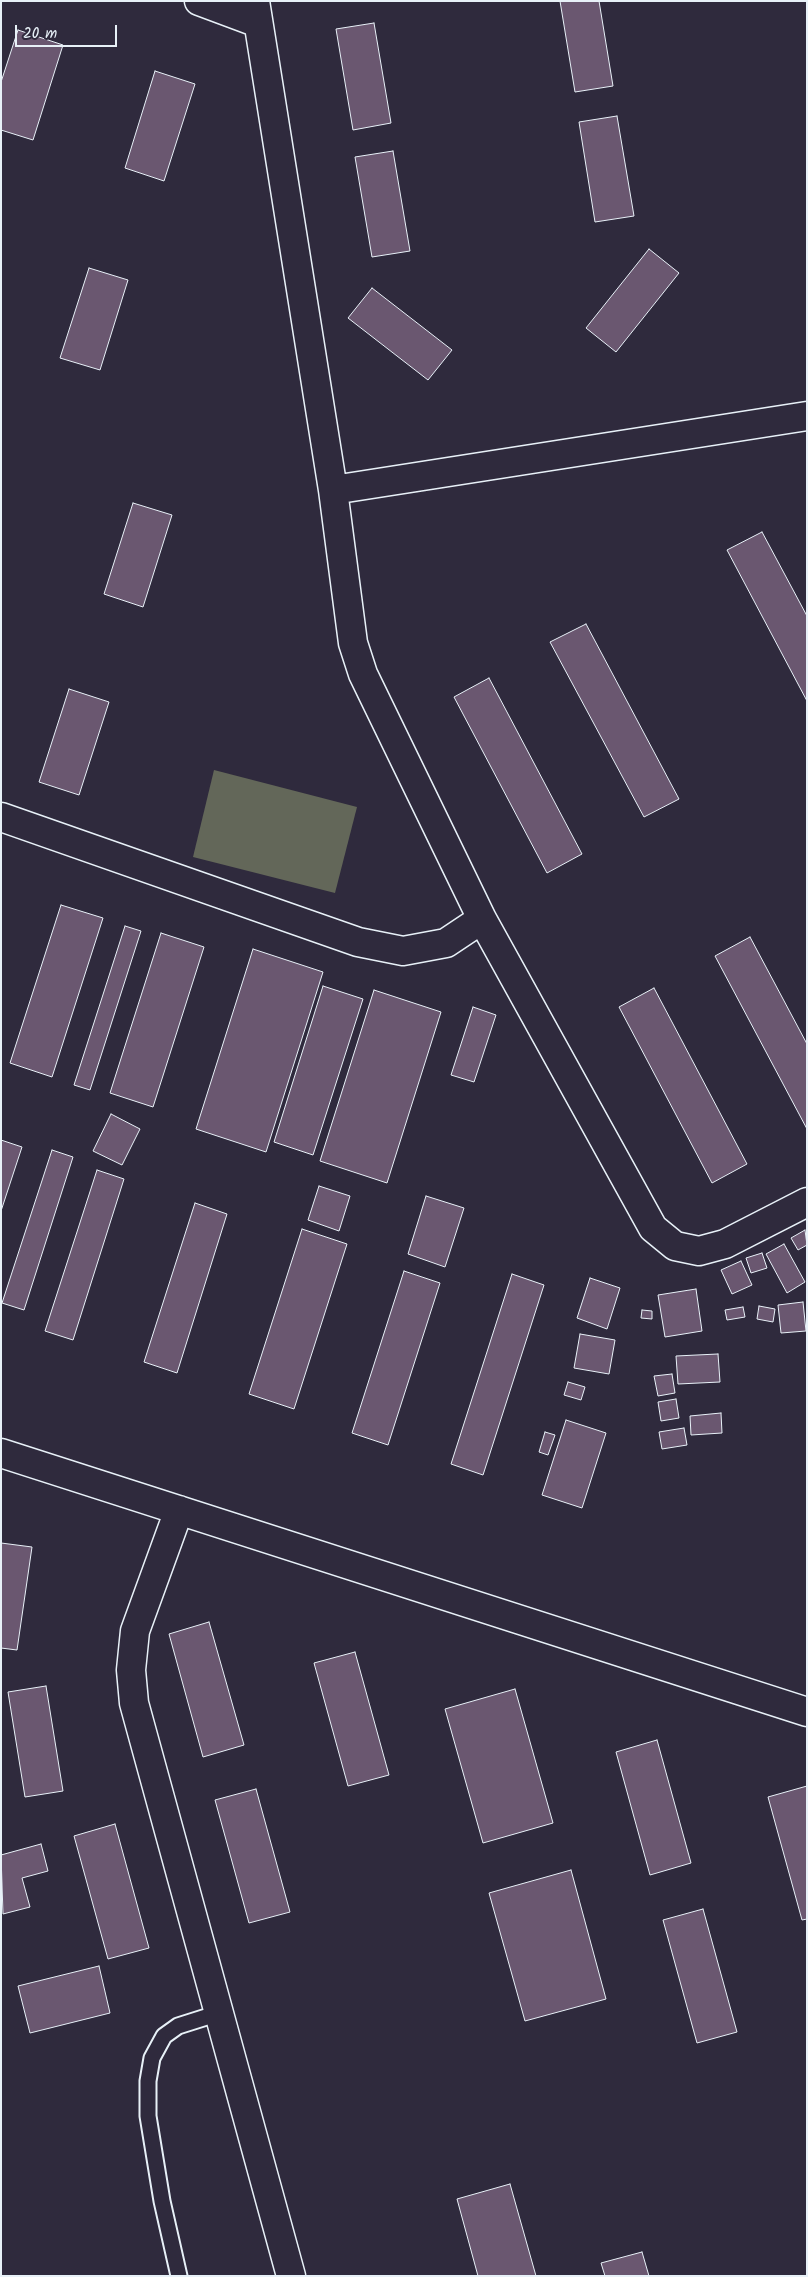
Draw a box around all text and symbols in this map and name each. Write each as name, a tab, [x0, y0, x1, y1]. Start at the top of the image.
scale bar	[18, 15, 120, 47]
text: 20 m	[23, 22, 57, 46]

